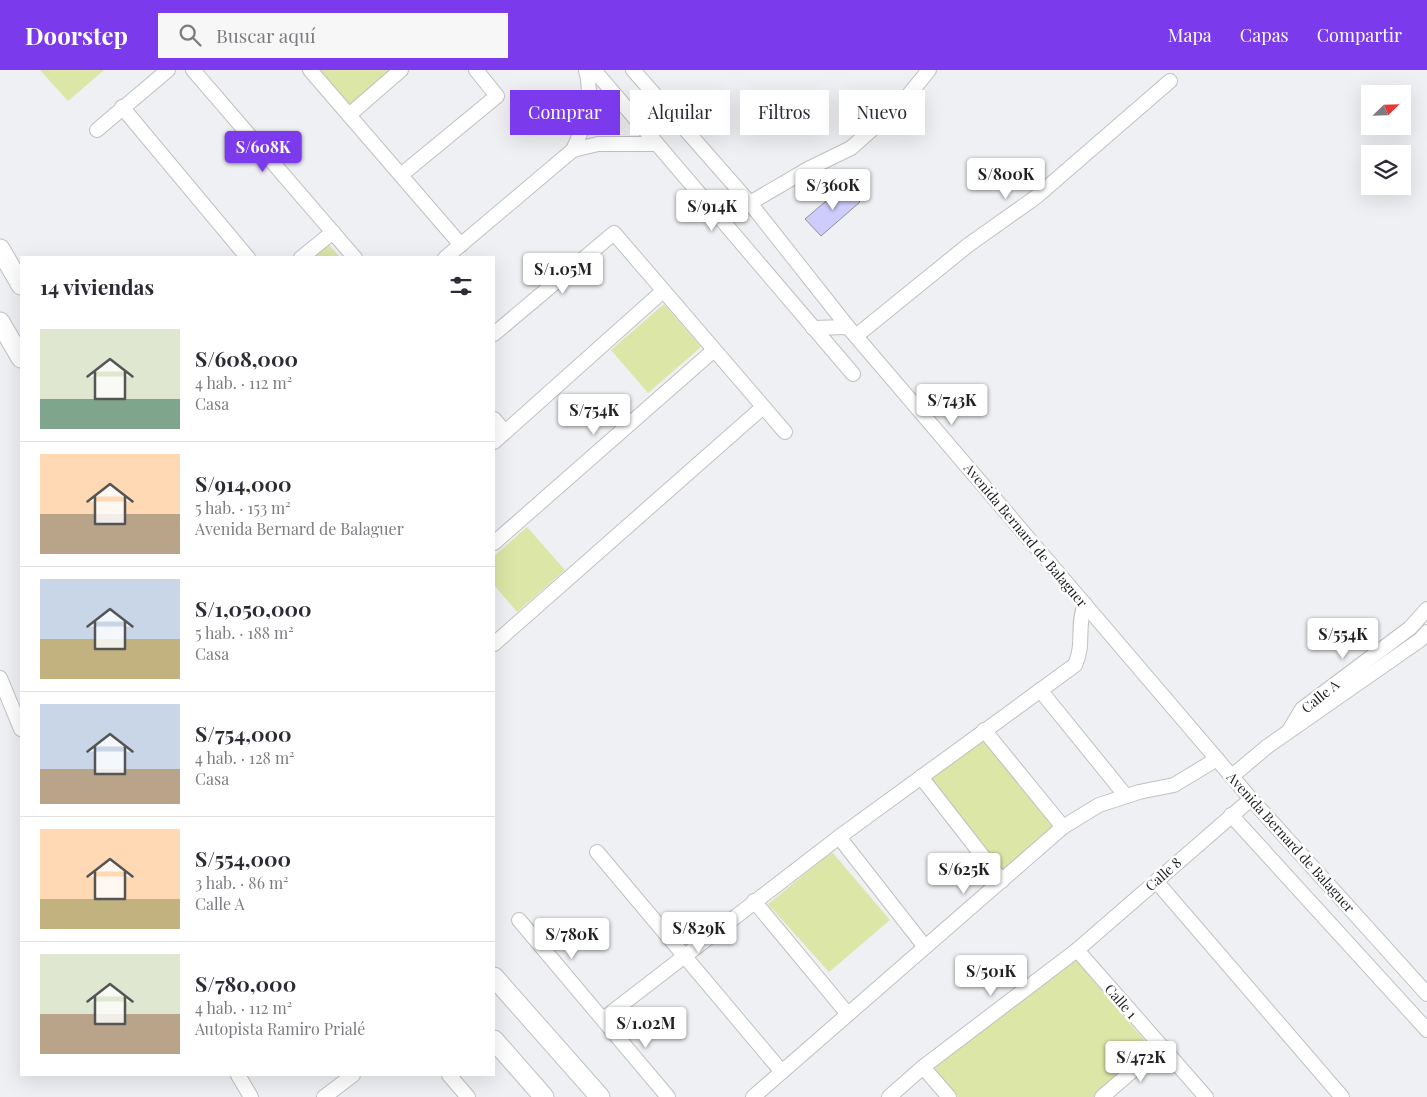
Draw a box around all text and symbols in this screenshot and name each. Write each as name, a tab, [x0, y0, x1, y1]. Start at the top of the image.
search box	[158, 13, 508, 58]
text: Doorstep	[25, 19, 128, 51]
icon: search	[176, 21, 204, 49]
text: Buscar aquí	[216, 22, 316, 48]
text: Mapa	[1168, 23, 1212, 47]
text: Capas	[1240, 23, 1289, 47]
text: Compartir	[1317, 23, 1402, 47]
north arrow	[1361, 85, 1411, 135]
map controls	[1361, 85, 1411, 195]
chip: Comprar	[510, 90, 620, 135]
chip: Alquilar	[630, 90, 730, 135]
chip: Filtros	[740, 90, 829, 135]
chip: Nuevo	[839, 90, 925, 135]
pin: S/608K	[222, 131, 304, 173]
text: S/608K	[236, 136, 290, 157]
button: layers	[1361, 145, 1411, 195]
pin: S/800K	[965, 158, 1047, 200]
text: S/800K	[978, 163, 1034, 184]
pin: S/360K	[792, 168, 874, 211]
text: S/360K	[806, 174, 860, 195]
pin: S/914K	[671, 190, 753, 232]
text: S/914K	[687, 195, 737, 216]
pin: S/1.05M	[517, 252, 609, 295]
text: S/1.05M	[534, 258, 592, 279]
text: 14 viviendas	[40, 272, 154, 300]
icon: filters	[447, 272, 475, 300]
text: S/608,000	[195, 344, 298, 372]
icon: home	[80, 349, 140, 409]
text: 4 hab. · 112 m²	[195, 372, 292, 393]
pin: S/743K	[911, 384, 993, 426]
text: S/743K	[927, 389, 977, 410]
text: Casa	[195, 393, 229, 414]
pin: S/754K	[553, 394, 635, 436]
text: S/754K	[569, 399, 619, 420]
street label: Avenida Bernard de Balaguer	[959, 458, 1092, 612]
text: S/914,000	[195, 469, 292, 497]
icon: home	[80, 474, 140, 534]
text: 5 hab. · 153 m²	[195, 497, 291, 518]
text: Avenida Bernard de Balaguer	[195, 518, 404, 539]
text: S/1,050,000	[195, 594, 312, 622]
icon: home	[80, 599, 140, 659]
pin: S/554K	[1302, 618, 1384, 660]
text: 5 hab. · 188 m²	[195, 622, 294, 643]
text: S/554K	[1318, 623, 1368, 644]
text: Casa	[195, 643, 229, 664]
street label: Calle A	[1297, 675, 1343, 717]
text: S/754,000	[195, 719, 292, 747]
icon: home	[80, 724, 140, 784]
text: 4 hab. · 128 m²	[195, 747, 295, 768]
street label: Avenida Bernard de Balaguer	[1222, 767, 1360, 917]
text: Casa	[195, 768, 229, 789]
text: S/554,000	[195, 844, 291, 872]
icon: home	[80, 849, 140, 909]
pin: S/625K	[923, 852, 1005, 895]
street label: Calle 8	[1141, 853, 1185, 895]
text: S/625K	[938, 858, 990, 879]
text: 3 hab. · 86 m²	[195, 872, 289, 893]
text: Calle A	[195, 893, 245, 914]
pin: S/829K	[658, 912, 740, 954]
text: S/829K	[673, 917, 725, 938]
pin: S/780K	[531, 918, 613, 960]
text: S/780K	[545, 923, 599, 944]
pin: S/501K	[950, 954, 1032, 997]
text: S/501K	[966, 960, 1016, 981]
text: S/780,000	[195, 969, 296, 997]
icon: home	[80, 974, 140, 1034]
street label: Calle 1	[1101, 980, 1141, 1022]
text: 4 hab. · 112 m²	[195, 997, 292, 1018]
pin: S/1.02M	[600, 1006, 692, 1049]
text: S/1.02M	[616, 1012, 676, 1033]
text: Autopista Ramiro Prialé	[195, 1018, 365, 1039]
pin: S/472K	[1100, 1040, 1182, 1083]
text: S/472K	[1116, 1046, 1166, 1067]

